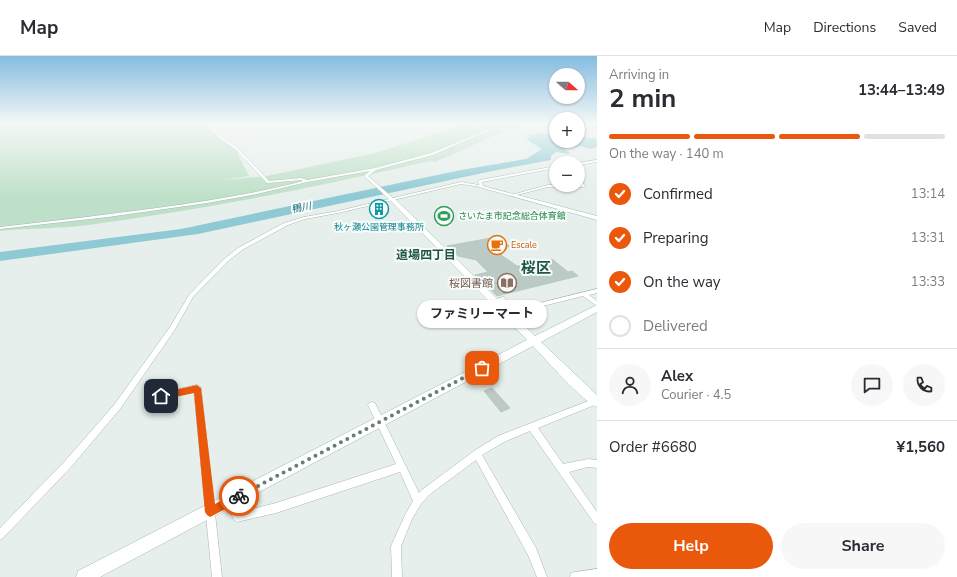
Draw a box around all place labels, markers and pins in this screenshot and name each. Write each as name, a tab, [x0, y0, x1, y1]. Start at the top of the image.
building icon: 秋ヶ瀬公園管理事務所	[368, 198, 390, 220]
sports icon: さいたま市記念総合体育館	[433, 205, 455, 227]
place label: さいたま市記念総合体育館	[458, 210, 566, 222]
place label: 秋ヶ瀬公園管理事務所	[334, 221, 424, 233]
cafe icon: Escale	[486, 234, 508, 256]
place label: Escale	[511, 239, 537, 251]
library icon: 桜図書館	[496, 272, 518, 294]
place label: 桜図書館	[449, 276, 493, 291]
callout: ファミリーマート	[417, 300, 547, 328]
pin	[465, 351, 499, 385]
pin	[144, 379, 178, 413]

